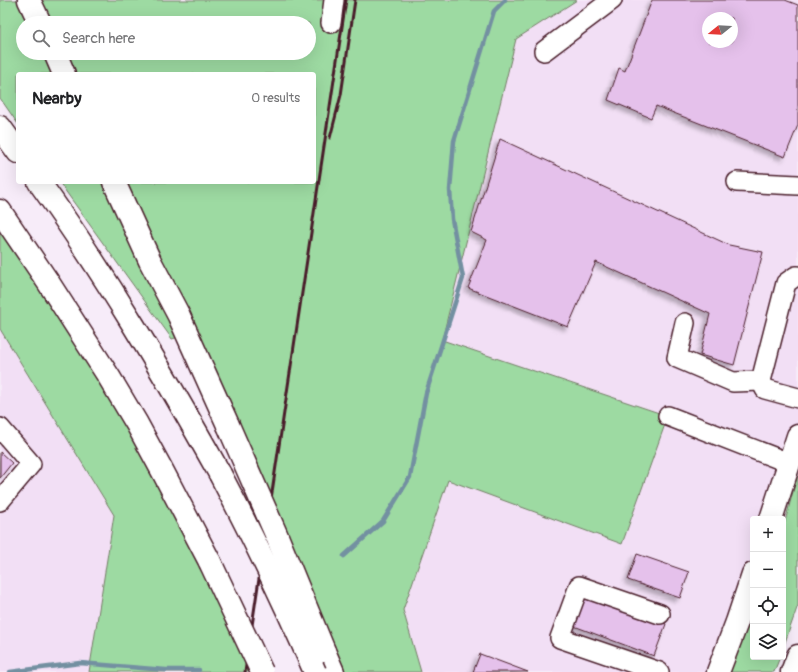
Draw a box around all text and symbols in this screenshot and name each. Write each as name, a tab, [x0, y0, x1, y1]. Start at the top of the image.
north arrow	[702, 12, 738, 48]
search box	[16, 16, 316, 60]
icon: search	[30, 27, 52, 49]
text: Search here	[62, 29, 135, 48]
text: Nearby	[32, 88, 81, 109]
text: 0 results	[251, 90, 300, 106]
map controls	[750, 516, 786, 660]
button: +	[750, 516, 786, 552]
button: −	[750, 552, 786, 588]
button: locate	[750, 588, 786, 624]
button: layers	[750, 624, 786, 660]

